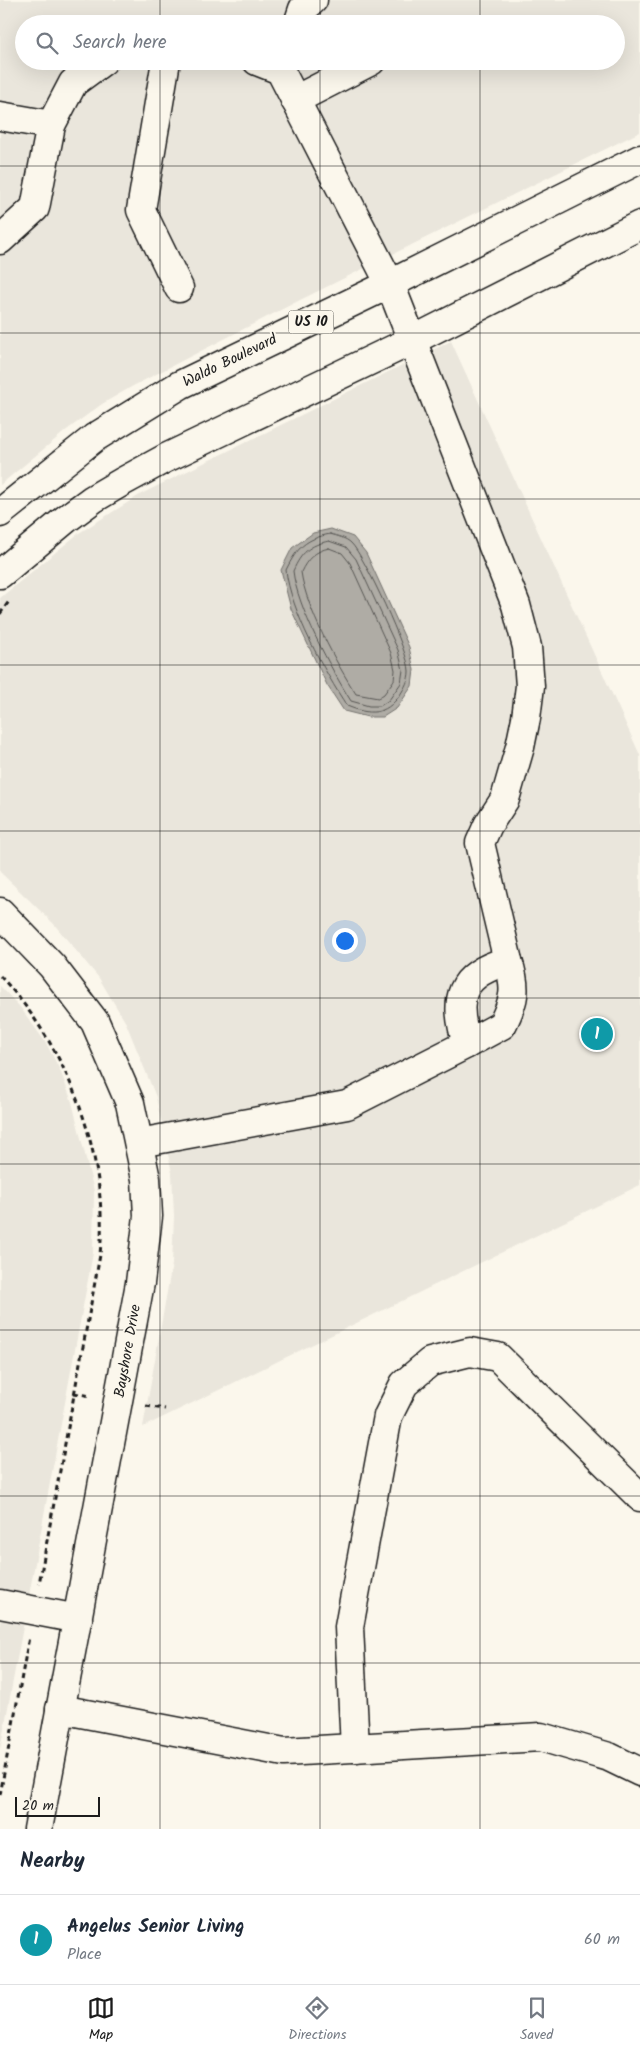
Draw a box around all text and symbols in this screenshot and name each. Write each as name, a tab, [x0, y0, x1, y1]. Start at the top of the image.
search box	[15, 15, 625, 70]
text: Search here	[73, 28, 167, 58]
icon: search	[33, 29, 61, 57]
road number: US 10	[288, 311, 334, 334]
street label: Waldo Boulevard	[179, 328, 282, 394]
your location	[332, 928, 358, 954]
pin: 1	[581, 1015, 613, 1053]
street label: Bayshore Drive	[108, 1302, 148, 1399]
scale bar	[15, 1794, 100, 1817]
text: 20 m	[22, 1795, 54, 1817]
text: Nearby	[20, 1845, 85, 1878]
text: Angelus Senior Living	[67, 1912, 244, 1942]
text: 1	[34, 1927, 38, 1952]
text: 60 m	[584, 1927, 620, 1952]
text: Place	[67, 1942, 101, 1967]
tab: Map	[87, 1994, 115, 2046]
tab: Directions	[288, 1994, 346, 2046]
tab: Saved	[520, 1994, 553, 2046]

